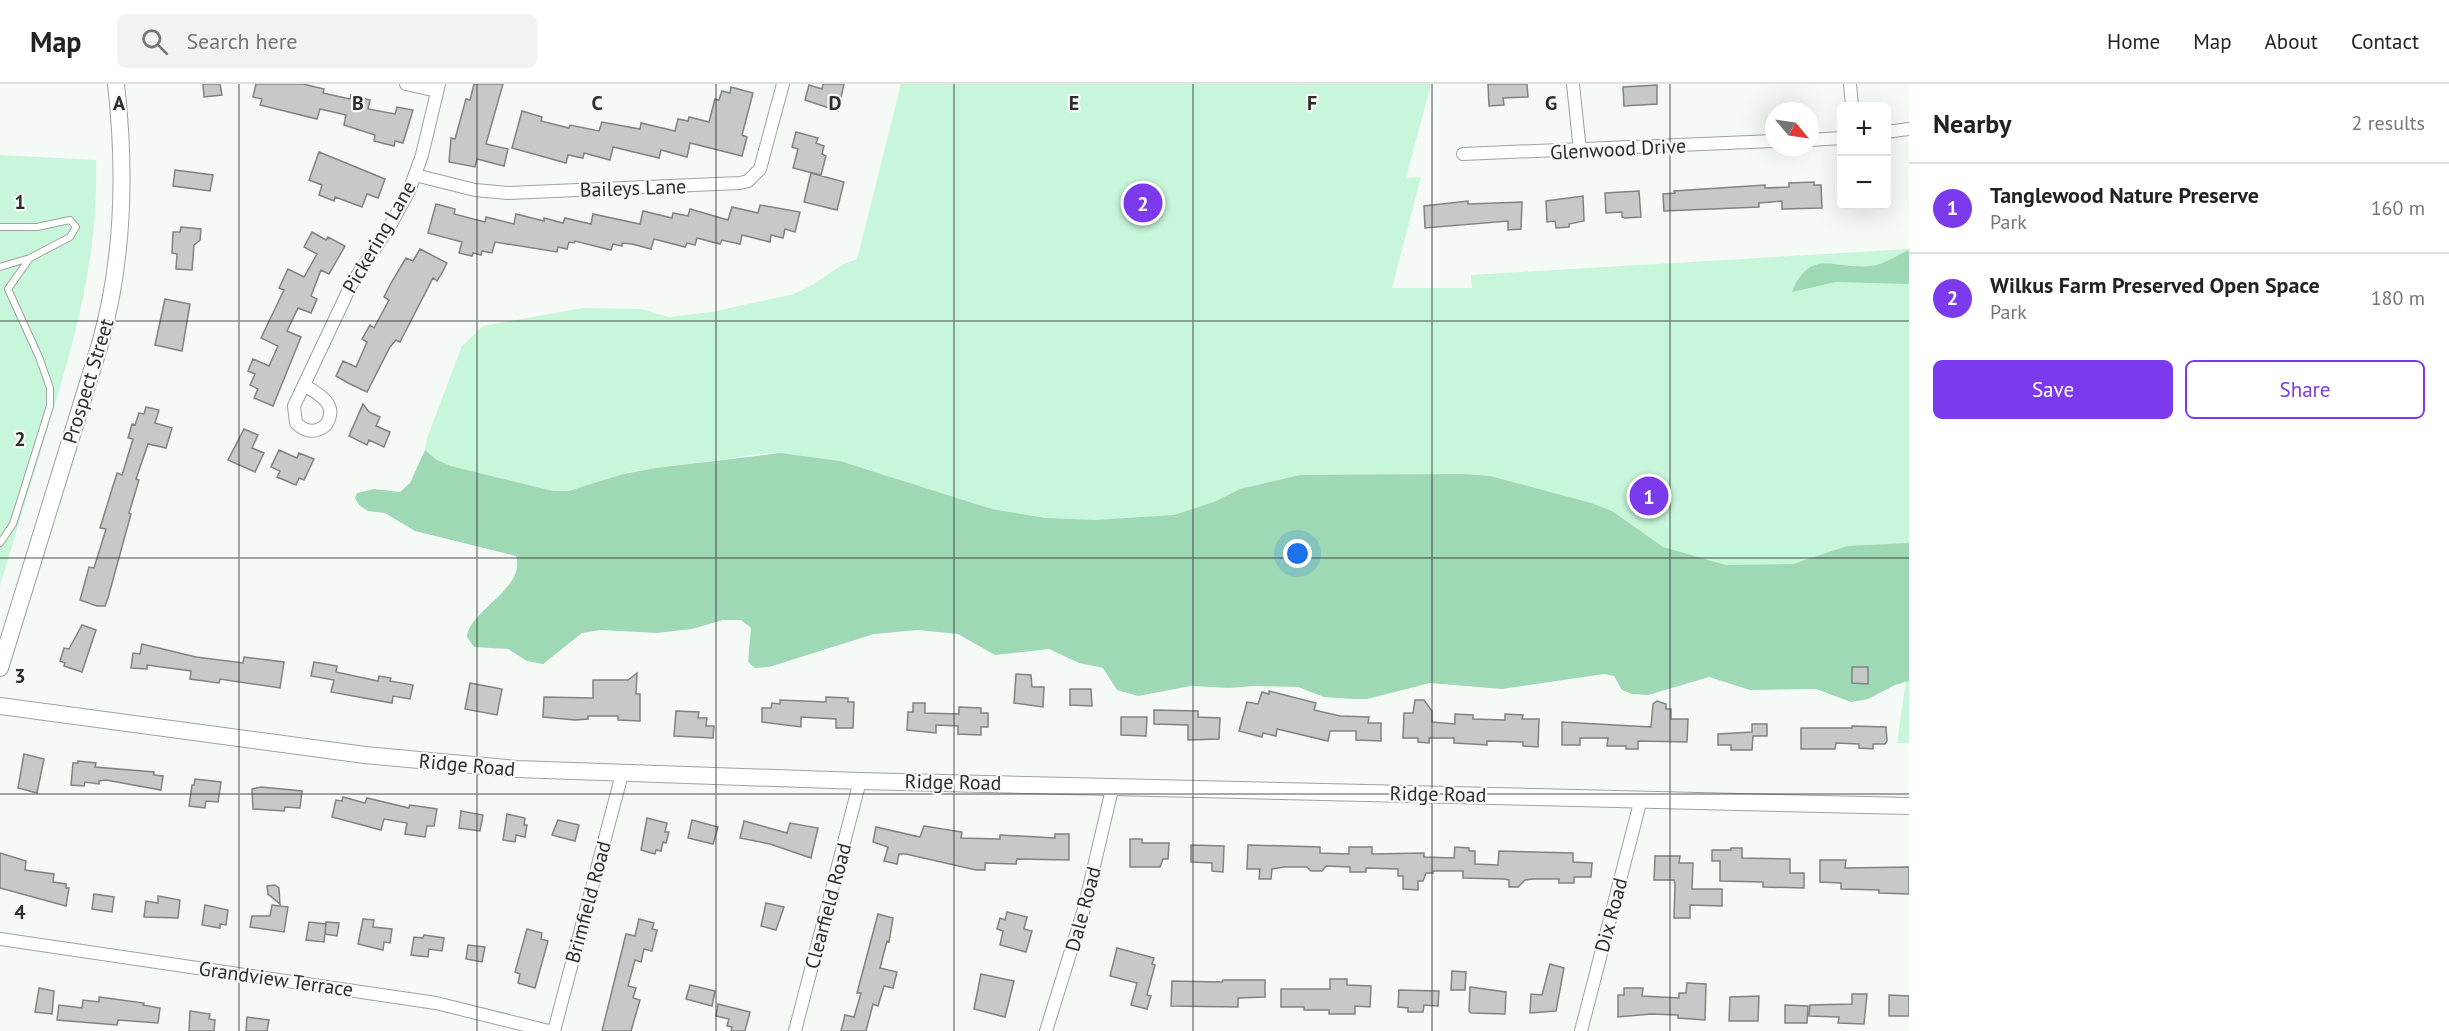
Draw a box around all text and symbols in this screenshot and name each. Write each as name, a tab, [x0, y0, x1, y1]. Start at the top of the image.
search box	[117, 14, 537, 68]
text: Map	[30, 23, 81, 60]
icon: search	[138, 25, 171, 58]
text: Search here	[186, 27, 297, 55]
text: Home	[2107, 28, 2160, 55]
text: Map	[2193, 28, 2232, 55]
text: About	[2265, 28, 2318, 55]
text: Contact	[2351, 28, 2419, 55]
text: A	[113, 90, 126, 116]
text: B	[352, 90, 364, 116]
text: C	[591, 90, 603, 116]
text: D	[829, 90, 842, 116]
text: E	[1069, 90, 1079, 116]
text: F	[1307, 90, 1317, 116]
text: G	[1545, 90, 1557, 116]
north arrow	[1765, 102, 1819, 156]
map controls	[1837, 102, 1891, 210]
button: +	[1837, 102, 1891, 156]
text: Nearby	[1933, 107, 2011, 140]
text: 2 results	[2352, 110, 2425, 136]
street label: Glenwood Drive	[1549, 132, 1687, 166]
button: −	[1837, 156, 1891, 210]
street label: Baileys Lane	[579, 173, 687, 203]
street label: Pickering Lane	[336, 176, 422, 298]
pin: 2	[1124, 180, 1162, 226]
text: Tanglewood Nature Preserve	[1990, 181, 2259, 209]
text: 1	[14, 189, 26, 215]
text: 1	[1947, 195, 1958, 221]
text: 160 m	[2371, 195, 2425, 221]
text: Park	[1990, 209, 2027, 235]
text: Wilkus Farm Preserved Open Space	[1990, 271, 2320, 299]
text: 2	[1947, 285, 1958, 311]
text: 180 m	[2371, 285, 2425, 311]
text: Park	[1990, 299, 2027, 325]
street label: Prospect Street	[57, 315, 119, 447]
button: Save	[1933, 360, 2173, 419]
button: Share	[2185, 360, 2425, 419]
text: 2	[14, 426, 26, 452]
pin: 1	[1630, 474, 1668, 518]
your location	[1283, 539, 1312, 568]
text: 3	[14, 663, 26, 689]
street label: Ridge Road	[418, 748, 516, 782]
street label: Ridge Road	[904, 768, 1002, 796]
street label: Ridge Road	[1389, 780, 1487, 808]
street label: Brimfield Road	[559, 838, 617, 966]
street label: Clearfield Road	[799, 840, 857, 972]
street label: Dale Road	[1059, 864, 1107, 954]
street label: Dix Road	[1589, 875, 1633, 955]
text: 4	[14, 899, 26, 925]
street label: Grandview Terrace	[197, 955, 355, 1003]

